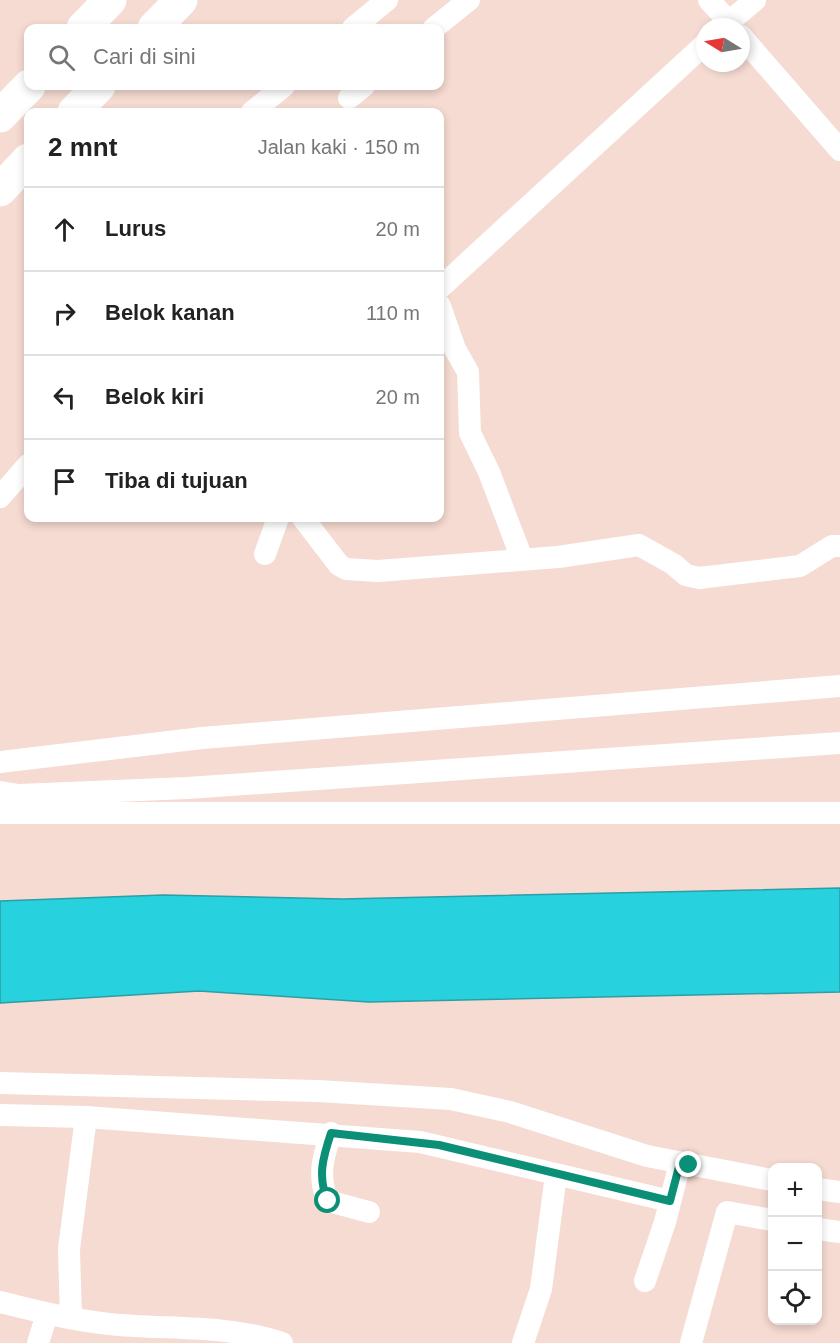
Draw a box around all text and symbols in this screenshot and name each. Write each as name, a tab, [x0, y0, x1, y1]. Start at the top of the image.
north arrow	[696, 18, 750, 72]
search box	[24, 24, 444, 90]
icon: search	[45, 41, 78, 74]
text: Cari di sini	[93, 44, 196, 69]
text: 2 mnt	[48, 132, 117, 162]
text: Jalan kaki · 150 m	[258, 136, 420, 158]
icon: ahead	[48, 213, 81, 246]
text: Lurus	[105, 216, 166, 241]
text: 20 m	[376, 218, 420, 240]
icon: right	[48, 297, 81, 330]
text: Belok kanan	[105, 300, 235, 325]
text: 110 m	[366, 302, 420, 324]
icon: left	[48, 381, 81, 414]
text: Belok kiri	[105, 384, 204, 409]
text: 20 m	[376, 386, 420, 408]
icon: arrive	[48, 465, 81, 498]
text: Tiba di tujuan	[105, 468, 248, 493]
route end	[675, 1151, 701, 1177]
map controls	[768, 1163, 822, 1325]
button: +	[768, 1163, 822, 1217]
route start	[314, 1187, 340, 1213]
button: −	[768, 1217, 822, 1271]
button: locate	[768, 1271, 822, 1325]

